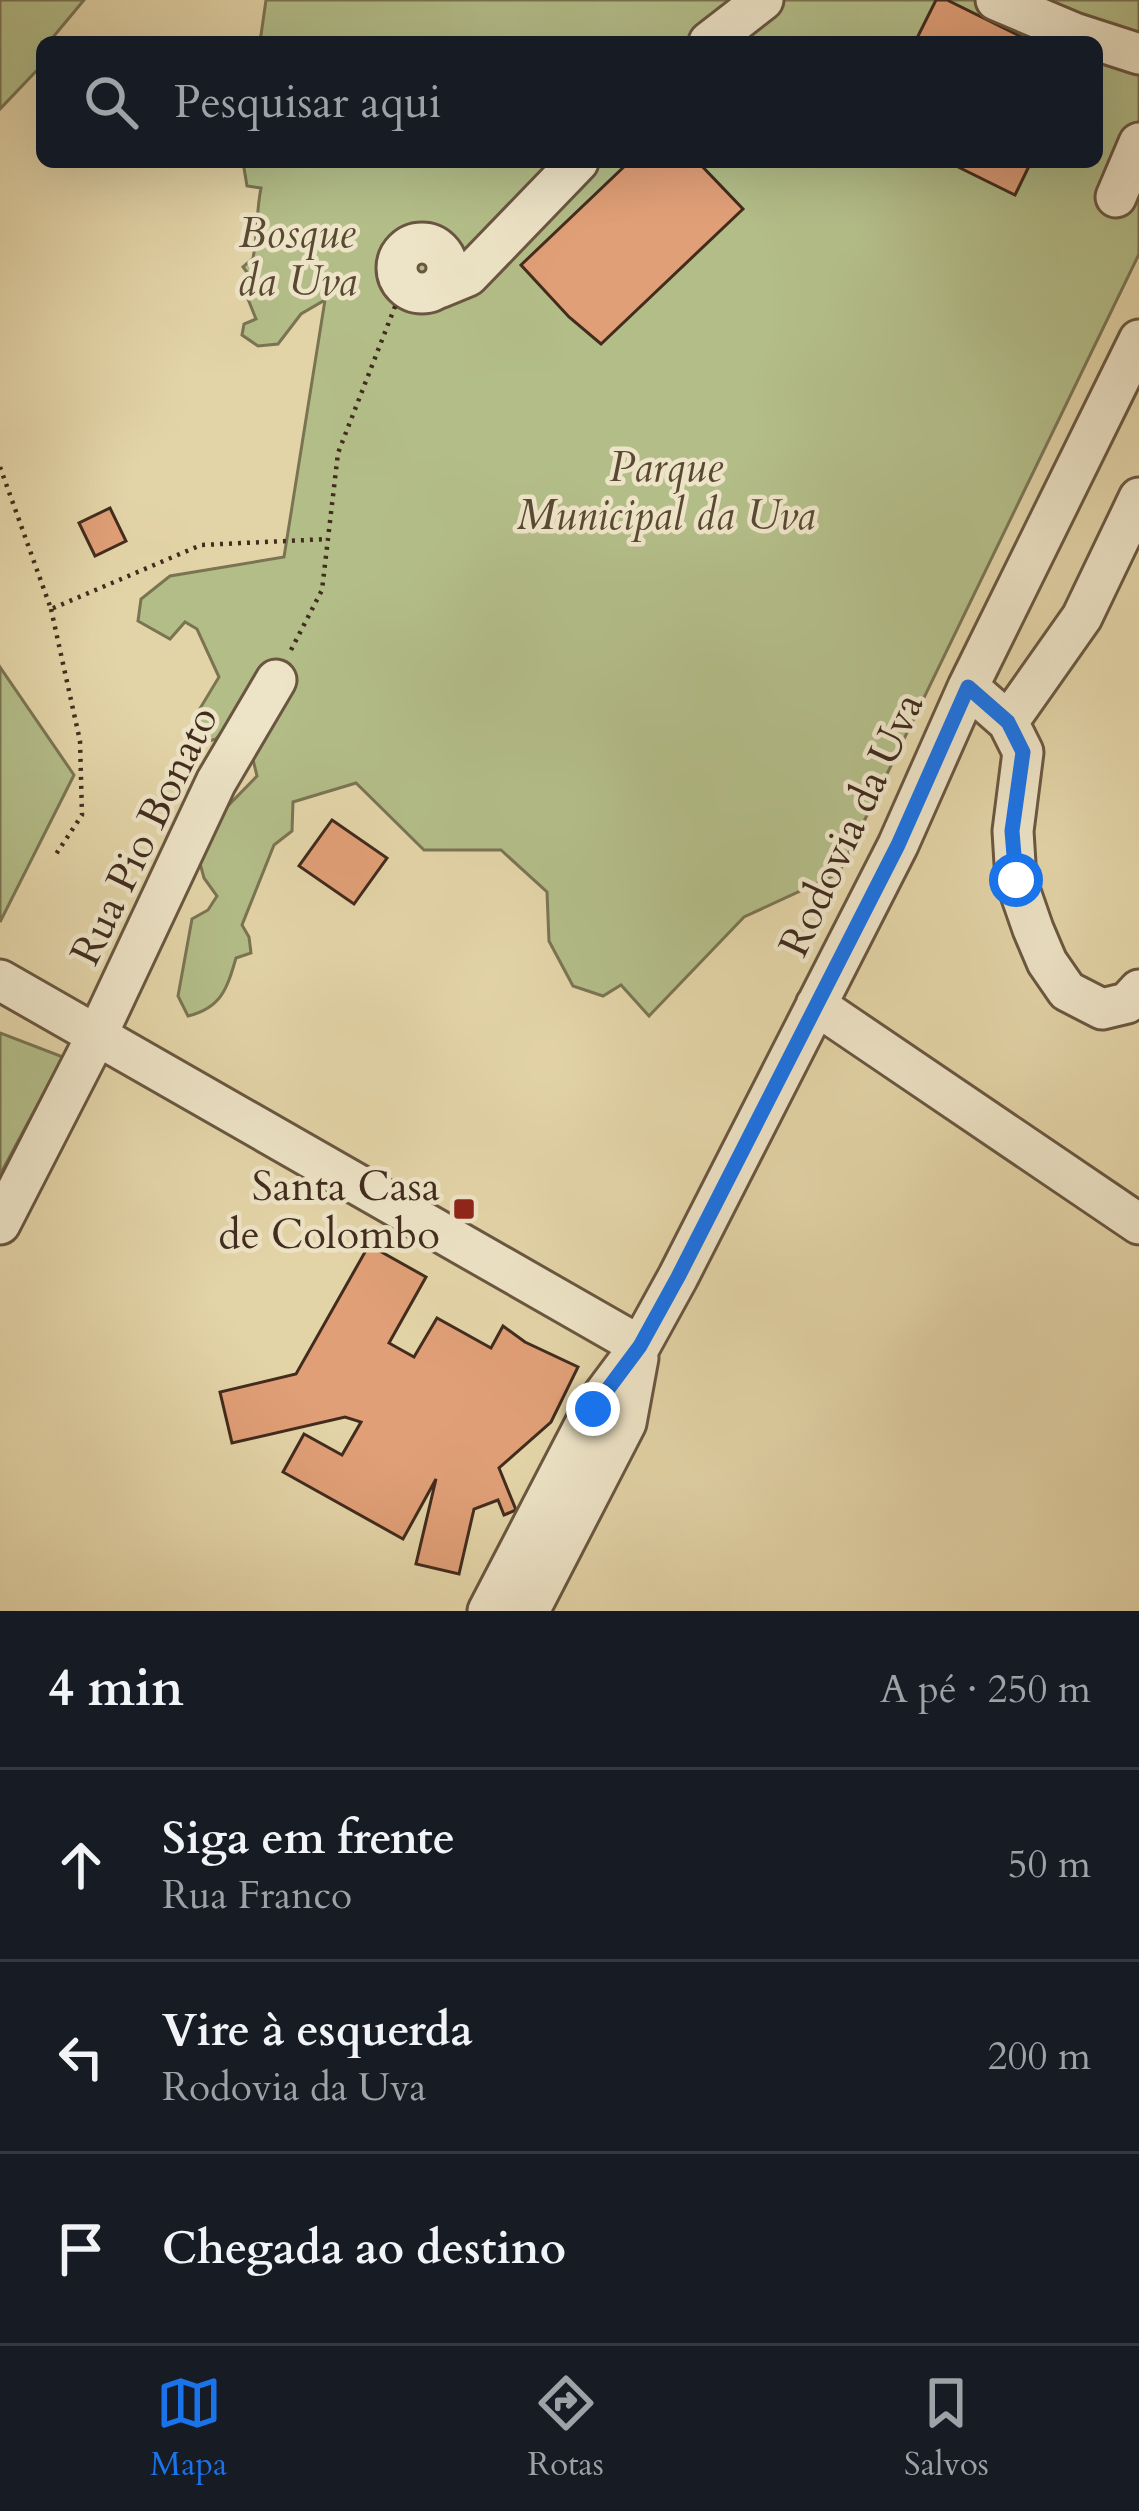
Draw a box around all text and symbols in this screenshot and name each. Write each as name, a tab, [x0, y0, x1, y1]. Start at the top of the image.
search box	[36, 36, 1103, 168]
icon: search	[78, 69, 144, 135]
text: Pesquisar aqui	[174, 72, 441, 133]
park label: Bosque da Uva	[237, 205, 357, 310]
park label: Parque Municipal da Uva	[516, 439, 816, 544]
street label: Rodovia da Uva	[765, 684, 937, 966]
street label: Rua Pio Bonato	[57, 697, 232, 975]
route start	[989, 853, 1043, 907]
place label: Santa Casa de Colombo	[218, 1158, 440, 1263]
marker: Santa Casa de Colombo	[451, 1196, 477, 1222]
route end	[566, 1382, 620, 1436]
text: 4 min	[48, 1654, 184, 1724]
text: A pé · 250 m	[880, 1663, 1091, 1716]
text: Siga em frente	[162, 1808, 455, 1869]
icon: ahead	[48, 1832, 114, 1898]
text: 50 m	[1008, 1838, 1091, 1891]
text: Rua Franco	[162, 1869, 352, 1922]
text: Vire à esquerda	[162, 2000, 473, 2061]
icon: left	[48, 2024, 114, 2090]
text: 200 m	[988, 2030, 1091, 2083]
text: Rodovia da Uva	[162, 2061, 426, 2114]
icon: arrive	[48, 2216, 114, 2282]
text: Chegada ao destino	[162, 2218, 566, 2279]
tab: Mapa	[150, 2370, 227, 2487]
tab: Rotas	[527, 2370, 604, 2487]
tab: Salvos	[904, 2370, 989, 2487]

